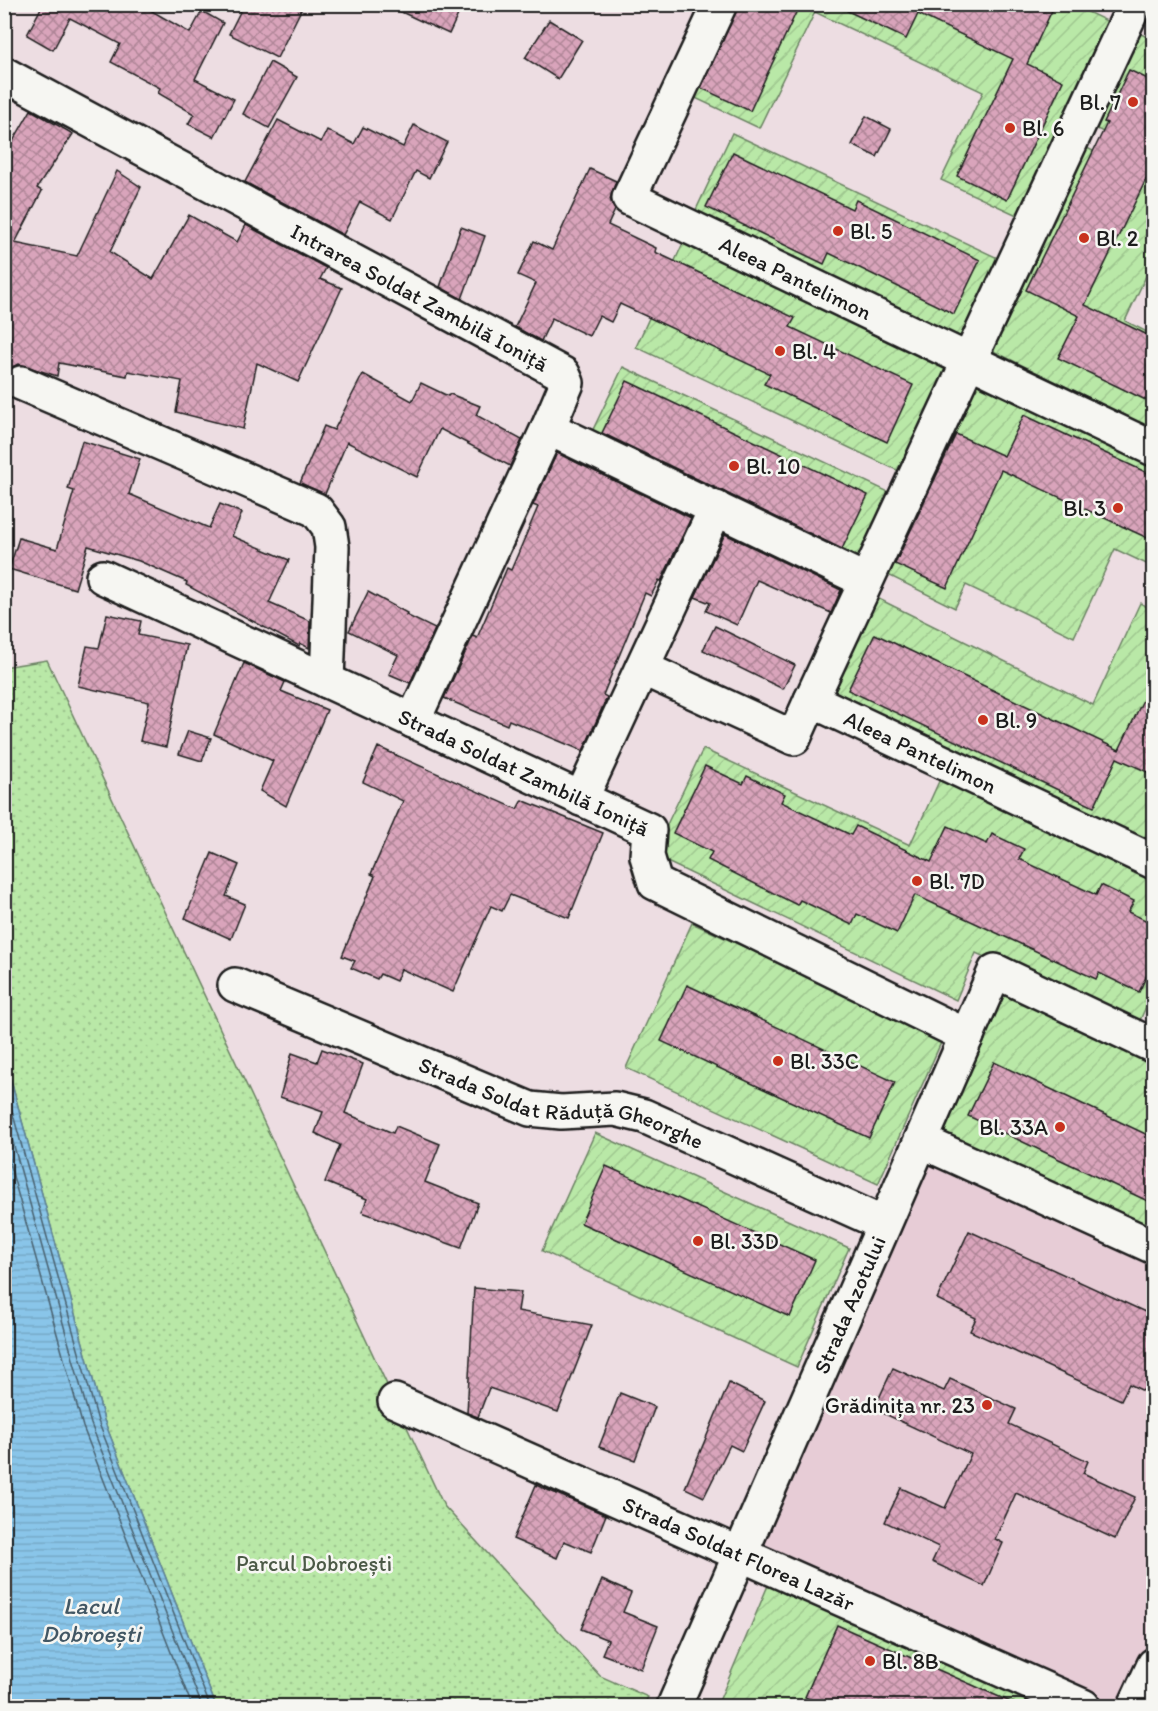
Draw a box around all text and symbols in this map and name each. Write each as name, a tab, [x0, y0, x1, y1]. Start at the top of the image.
place label: Bl. 7	[1079, 89, 1121, 116]
marker: Bl. 7	[1126, 95, 1140, 109]
place label: Bl. 6	[1022, 115, 1064, 142]
marker: Bl. 6	[1003, 121, 1017, 135]
street label: Intrarea Soldat Zambilă Ioniță	[286, 218, 554, 378]
place label: Bl. 5	[850, 218, 892, 245]
marker: Bl. 5	[831, 224, 845, 238]
place label: Bl. 2	[1096, 225, 1139, 252]
street label: Aleea Pantelimon	[715, 230, 876, 326]
marker: Bl. 2	[1077, 231, 1091, 245]
place label: Bl. 4	[792, 338, 836, 365]
marker: Bl. 4	[773, 344, 787, 358]
place label: Bl. 10	[746, 453, 801, 480]
marker: Bl. 10	[727, 459, 741, 473]
place label: Bl. 3	[1063, 495, 1106, 522]
marker: Bl. 3	[1111, 501, 1125, 515]
street label: Strada Soldat Zambilă Ioniță	[394, 703, 654, 842]
street label: Aleea Pantelimon	[840, 705, 1001, 800]
place label: Bl. 9	[995, 707, 1037, 734]
marker: Bl. 9	[976, 713, 990, 727]
place label: Bl. 7D	[929, 868, 985, 895]
marker: Bl. 7D	[910, 874, 924, 888]
place label: Bl. 33C	[790, 1048, 859, 1075]
street label: Strada Soldat Răduță Gheorghe	[415, 1051, 708, 1155]
marker: Bl. 33C	[771, 1054, 785, 1068]
place label: Bl. 33A	[979, 1114, 1048, 1141]
marker: Bl. 33A	[1053, 1120, 1067, 1134]
place label: Bl. 33D	[710, 1228, 779, 1255]
street label: Strada Azotului	[808, 1232, 892, 1378]
marker: Bl. 33D	[691, 1234, 705, 1248]
place label: Grădinița nr. 23	[825, 1392, 975, 1419]
marker: Grădinița nr. 23	[980, 1398, 994, 1412]
street label: Strada Soldat Florea Lazăr	[618, 1491, 859, 1617]
park label: Parcul Dobroești	[236, 1550, 392, 1577]
water label: Lacul Dobroești	[41, 1591, 144, 1648]
place label: Bl. 8B	[882, 1648, 939, 1675]
marker: Bl. 8B	[863, 1654, 877, 1668]

